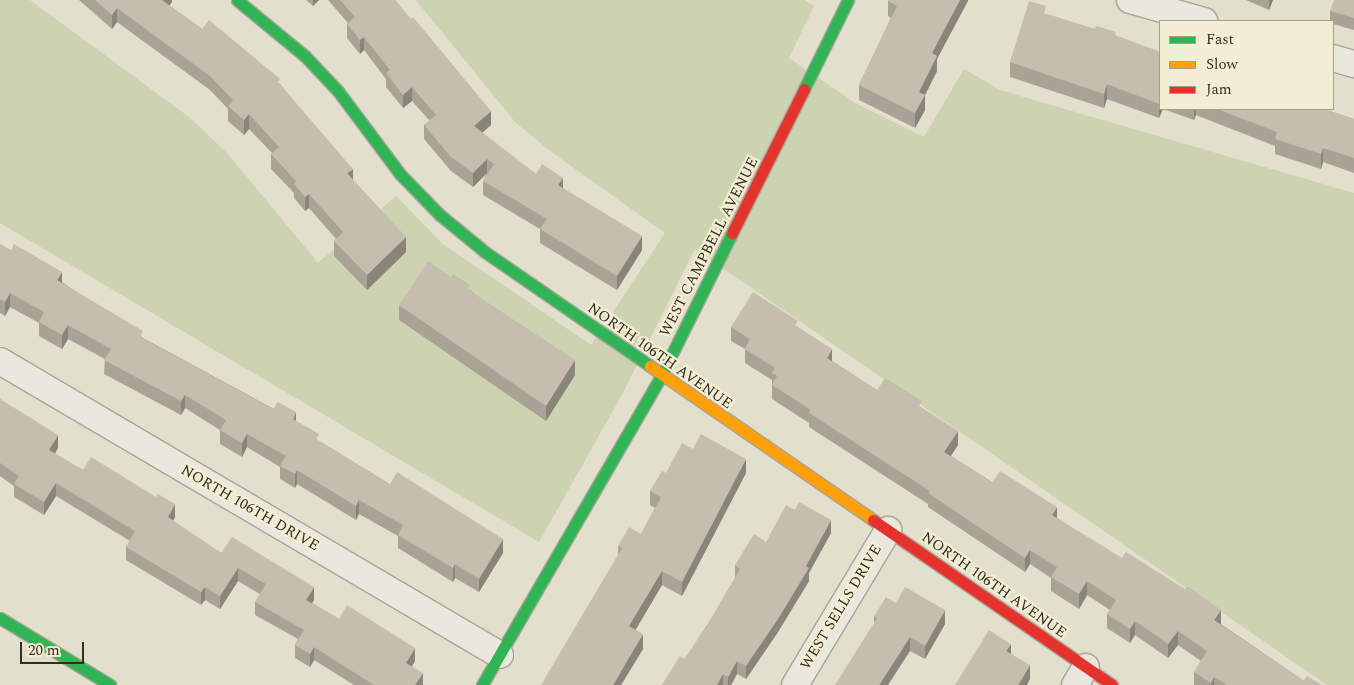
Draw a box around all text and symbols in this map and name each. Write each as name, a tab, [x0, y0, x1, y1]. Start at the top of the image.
legend	[1159, 20, 1334, 110]
text: Fast	[1206, 28, 1234, 51]
text: Slow	[1206, 53, 1238, 76]
text: Jam	[1206, 78, 1232, 101]
street label: WEST CAMPBELL AVENUE	[656, 154, 762, 340]
street label: NORTH 106TH AVENUE	[584, 299, 736, 413]
street label: NORTH 106TH DRIVE	[178, 461, 322, 555]
street label: NORTH 106TH AVENUE	[918, 528, 1070, 642]
street label: WEST SELLS DRIVE	[796, 541, 886, 673]
scale bar	[22, 632, 86, 664]
text: 20 m	[28, 639, 60, 662]

